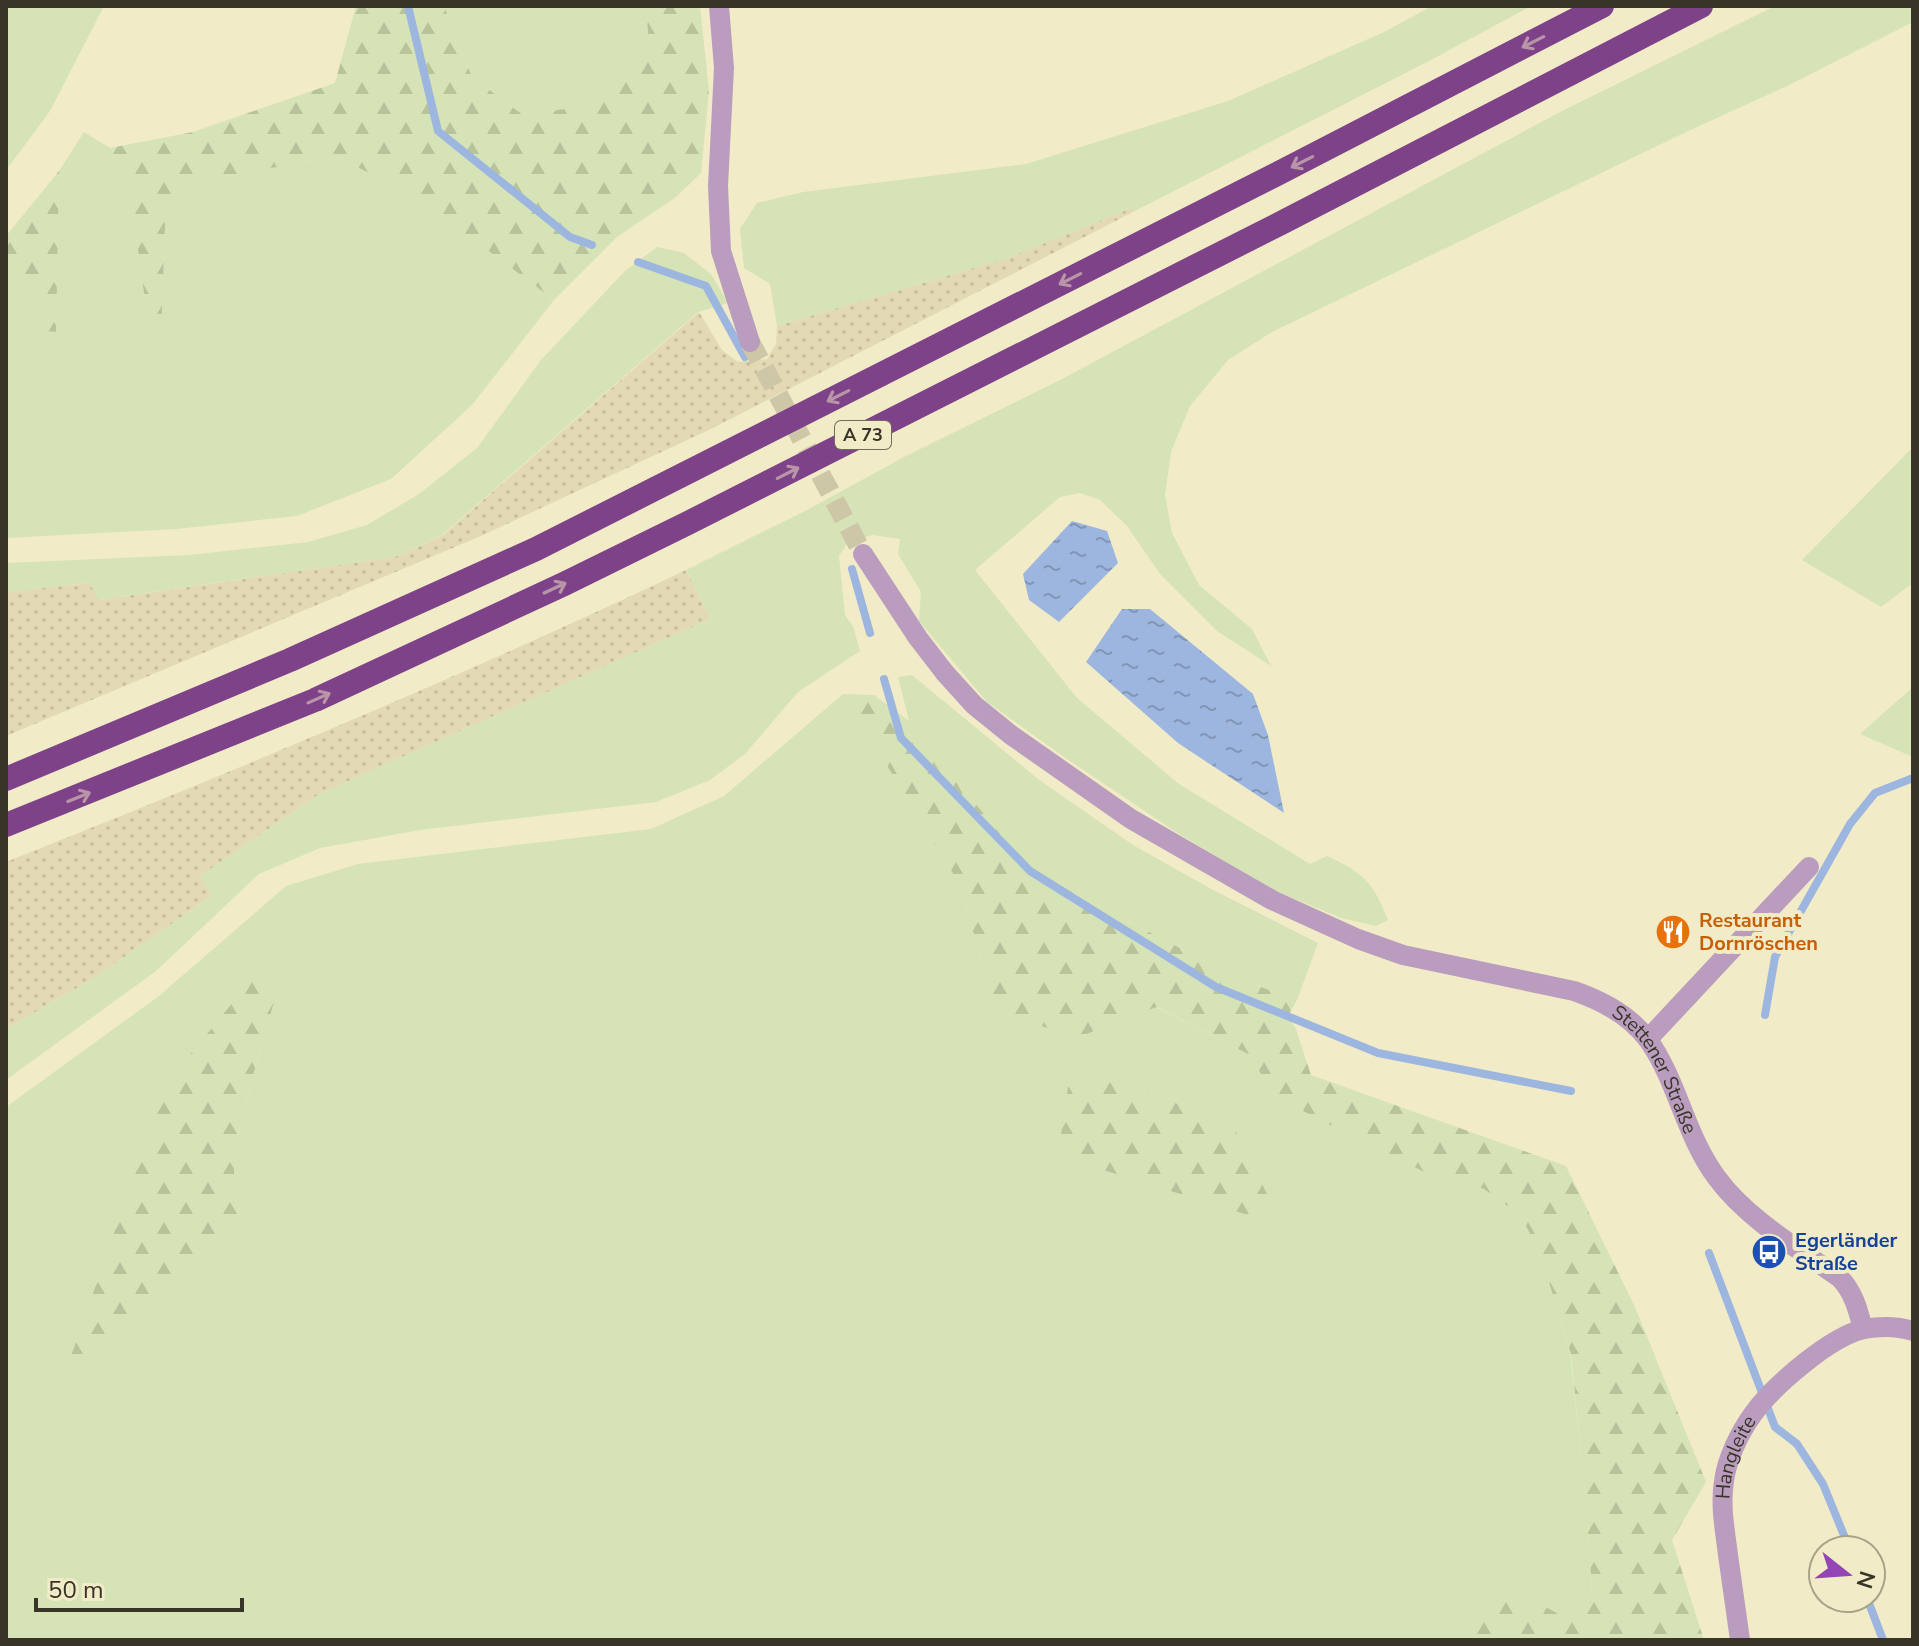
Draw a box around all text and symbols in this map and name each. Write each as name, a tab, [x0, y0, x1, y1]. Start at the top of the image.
one-way arrow	[1522, 34, 1545, 50]
one-way arrow	[1291, 154, 1315, 170]
one-way arrow	[1059, 271, 1083, 287]
one-way arrow	[826, 388, 850, 404]
road number: A 73	[835, 421, 891, 449]
one-way arrow	[775, 464, 799, 480]
one-way arrow	[542, 580, 566, 595]
one-way arrow	[307, 690, 331, 705]
one-way arrow	[66, 789, 91, 803]
place label: Restaurant Dornröschen	[1699, 907, 1818, 957]
restaurant icon: Restaurant Dornröschen	[1654, 913, 1692, 951]
street label: Stettener Straße	[1607, 999, 1704, 1138]
place label: Egerländer Straße	[1795, 1227, 1897, 1277]
bus stop icon: Egerländer Straße	[1750, 1233, 1788, 1271]
street label: Hangleite	[1709, 1410, 1762, 1500]
north arrow	[1807, 1534, 1887, 1614]
scale bar	[36, 1562, 242, 1612]
text: N	[1848, 1567, 1882, 1592]
text: 50 m	[48, 1574, 104, 1606]

